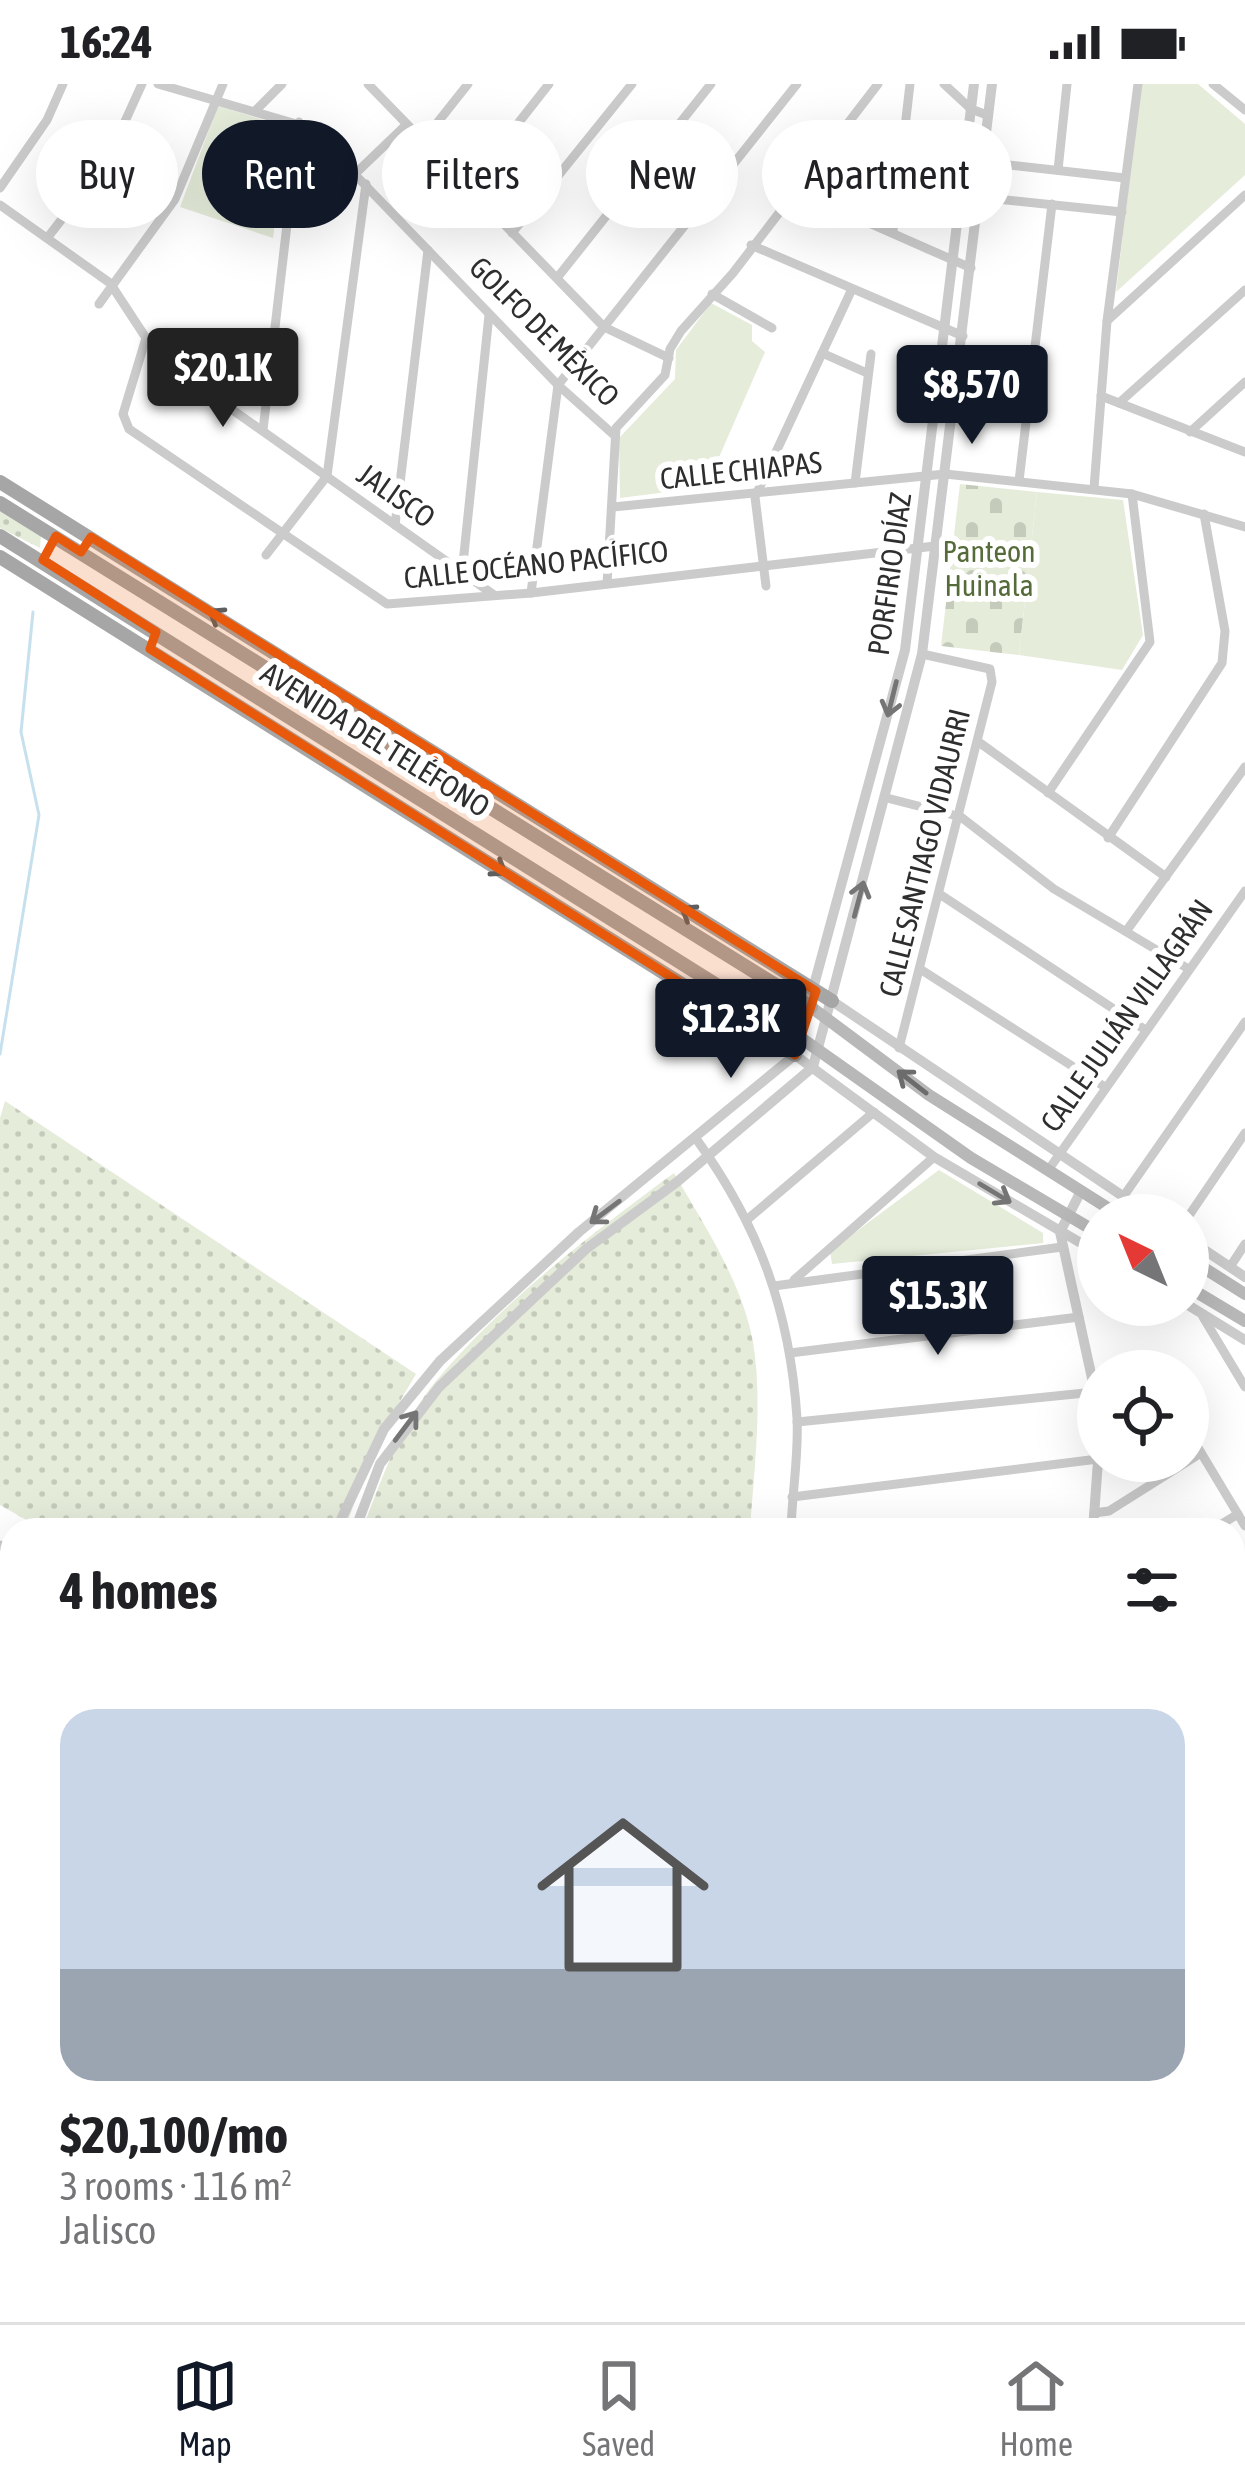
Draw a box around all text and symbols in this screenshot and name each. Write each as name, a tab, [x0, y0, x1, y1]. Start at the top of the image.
text: 16:24	[60, 16, 153, 68]
chip: Buy	[36, 120, 178, 228]
chip: Rent	[202, 120, 358, 228]
chip: Filters	[382, 120, 562, 228]
chip: New	[586, 120, 738, 228]
chip: Apartment	[762, 120, 1012, 228]
street label: GOLFO DE MÉXICO	[463, 250, 626, 413]
pin: $20.1K	[125, 328, 321, 430]
text: $20.1K	[174, 345, 272, 389]
pin: $8,570	[874, 345, 1070, 447]
text: $8,570	[924, 362, 1020, 406]
street label: CALLE CHIAPAS	[658, 445, 823, 495]
street label: JALISCO	[351, 456, 442, 534]
street label: PORFIRIO DÍAZ	[861, 490, 917, 657]
street label: CALLE OCÉANO PACÍFICO	[402, 533, 670, 595]
park label: Panteon Huinala	[942, 534, 1036, 602]
one-way arrow	[208, 608, 242, 632]
street label: AVENIDA DEL TELÉFONO	[255, 655, 496, 823]
one-way arrow	[880, 679, 902, 717]
street label: CALLE SANTIAGO VIDAURRI	[872, 705, 976, 1000]
one-way arrow	[473, 852, 507, 876]
one-way arrow	[850, 881, 872, 919]
street label: CALLE JULIÁN VILLAGRÁN	[1033, 893, 1219, 1138]
one-way arrow	[680, 905, 714, 929]
pin: $12.3K	[633, 979, 829, 1081]
text: $12.3K	[682, 996, 780, 1040]
one-way arrow	[897, 1070, 929, 1096]
one-way arrow	[977, 1181, 1011, 1205]
north arrow	[1077, 1194, 1209, 1326]
map controls	[1077, 1194, 1209, 1482]
one-way arrow	[589, 1198, 621, 1225]
pin: $15.3K	[840, 1256, 1036, 1358]
text: $15.3K	[889, 1273, 987, 1317]
button: locate	[1077, 1350, 1209, 1482]
one-way arrow	[392, 1410, 418, 1442]
icon: filters	[1119, 1557, 1185, 1623]
text: 4 homes	[60, 1561, 218, 1620]
icon: home	[515, 1787, 731, 2003]
text: $20,100/mo	[60, 2105, 288, 2164]
text: 3 rooms · 116 m²	[60, 2164, 292, 2208]
text: Jalisco	[60, 2208, 156, 2252]
tab: Map	[172, 2353, 238, 2463]
tab: Saved	[582, 2353, 655, 2463]
tab: Home	[999, 2353, 1073, 2463]

